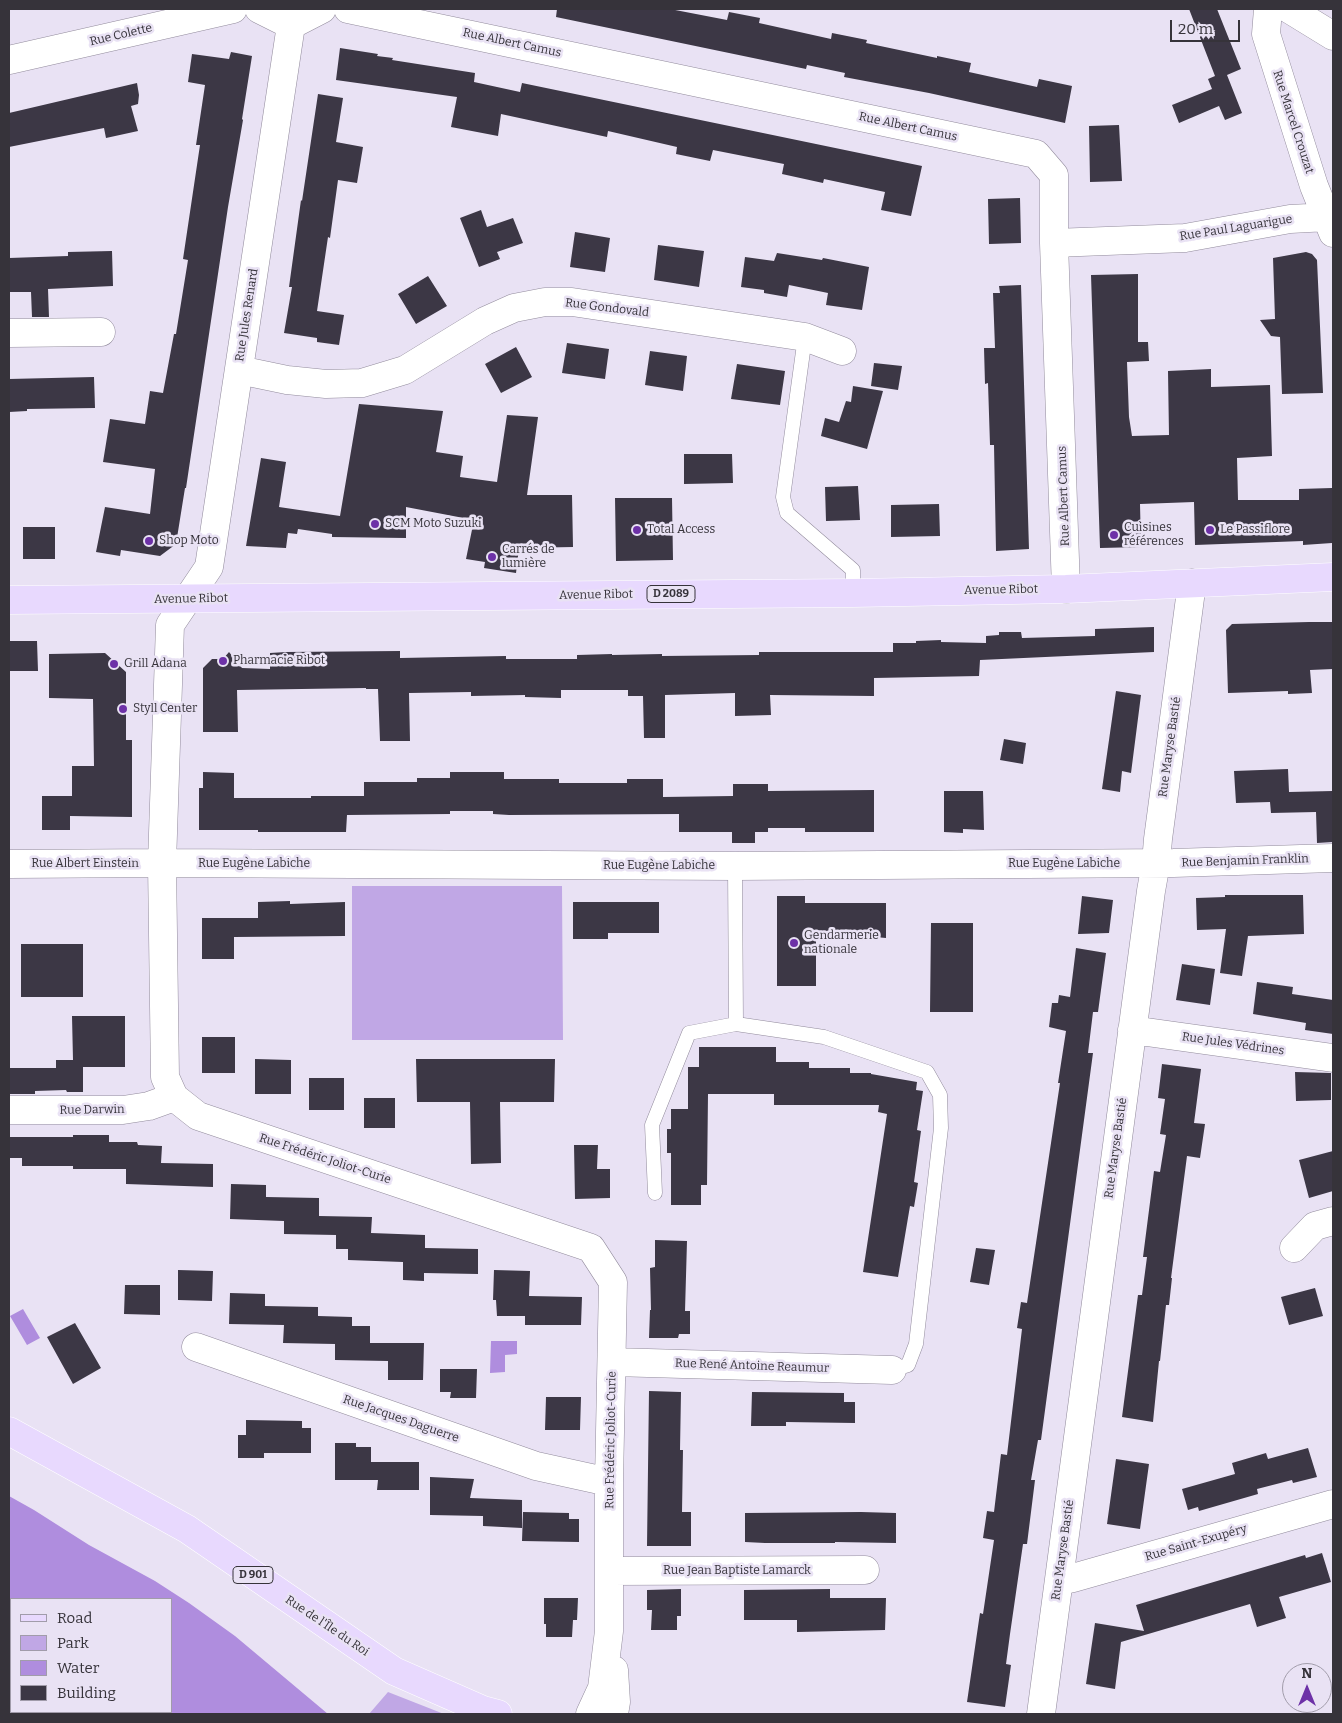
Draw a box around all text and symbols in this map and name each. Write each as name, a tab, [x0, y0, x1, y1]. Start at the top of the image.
scale bar	[1172, 10, 1242, 42]
text: 20 m	[1178, 20, 1213, 38]
street label: Rue Colette	[88, 21, 154, 49]
street label: Rue Albert Camus	[462, 26, 562, 60]
street label: Rue Marcel Crouzat	[1269, 68, 1317, 176]
street label: Rue Albert Camus	[858, 110, 958, 144]
street label: Rue Paul Laguarigue	[1179, 212, 1293, 244]
street label: Rue Jules Renard	[233, 267, 261, 363]
street label: Rue Gondovald	[564, 296, 650, 320]
street label: Rue Albert Camus	[1055, 446, 1073, 546]
place label: SCM Moto Suzuki	[385, 517, 482, 531]
marker: SCM Moto Suzuki	[369, 518, 381, 530]
place label: Cuisines références	[1124, 521, 1184, 549]
place label: Total Access	[647, 523, 715, 537]
place label: Le Passiflore	[1220, 523, 1290, 537]
marker: Total Access	[631, 524, 643, 536]
marker: Le Passiflore	[1204, 524, 1216, 536]
marker: Cuisines références	[1108, 529, 1120, 541]
place label: Shop Moto	[159, 534, 219, 548]
marker: Shop Moto	[143, 535, 155, 547]
place label: Carrés de lumière	[502, 543, 555, 571]
marker: Carrés de lumière	[486, 551, 498, 563]
street label: Avenue Ribot	[964, 582, 1038, 598]
road number: D 2089	[647, 586, 695, 602]
street label: Avenue Ribot	[559, 587, 633, 603]
street label: Avenue Ribot	[154, 591, 228, 607]
place label: Pharmacie Ribot	[233, 654, 325, 668]
marker: Pharmacie Ribot	[217, 655, 229, 667]
place label: Grill Adana	[124, 657, 187, 671]
marker: Grill Adana	[108, 658, 120, 670]
street label: Rue Maryse Bastié	[1156, 696, 1184, 798]
place label: Styll Center	[133, 702, 197, 716]
marker: Styll Center	[117, 703, 129, 715]
street label: Rue Benjamin Franklin	[1181, 852, 1309, 870]
street label: Rue Albert Einstein	[31, 857, 139, 871]
street label: Rue Eugène Labiche	[198, 857, 310, 871]
street label: Rue Eugène Labiche	[1008, 857, 1120, 871]
street label: Rue Eugène Labiche	[603, 859, 715, 873]
place label: Gendarmerie nationale	[804, 929, 879, 957]
marker: Gendarmerie nationale	[788, 937, 800, 949]
street label: Rue Jules Védrines	[1181, 1030, 1285, 1058]
street label: Rue Maryse Bastié	[1102, 1097, 1130, 1199]
street label: Rue Darwin	[59, 1102, 125, 1118]
street label: Rue Frédéric Joliot-Curie	[257, 1131, 393, 1187]
street label: Rue René Antoine Reaumur	[675, 1356, 829, 1376]
street label: Rue Frédéric Joliot-Curie	[603, 1371, 619, 1509]
street label: Rue Jacques Daguerre	[341, 1392, 461, 1446]
street label: Rue Maryse Bastié	[1049, 1499, 1077, 1601]
street label: Rue Saint-Exupéry	[1143, 1522, 1249, 1564]
street label: Rue Jean Baptiste Lamarck	[663, 1564, 811, 1578]
road number: D 901	[233, 1566, 273, 1584]
street label: Rue de l'Île du Roi	[282, 1593, 372, 1659]
legend	[10, 1598, 172, 1713]
text: Road	[57, 1609, 92, 1627]
text: Park	[57, 1634, 89, 1652]
text: Water	[57, 1659, 99, 1677]
north arrow	[1282, 1663, 1332, 1713]
text: N	[1302, 1665, 1312, 1682]
text: Building	[57, 1684, 116, 1702]

